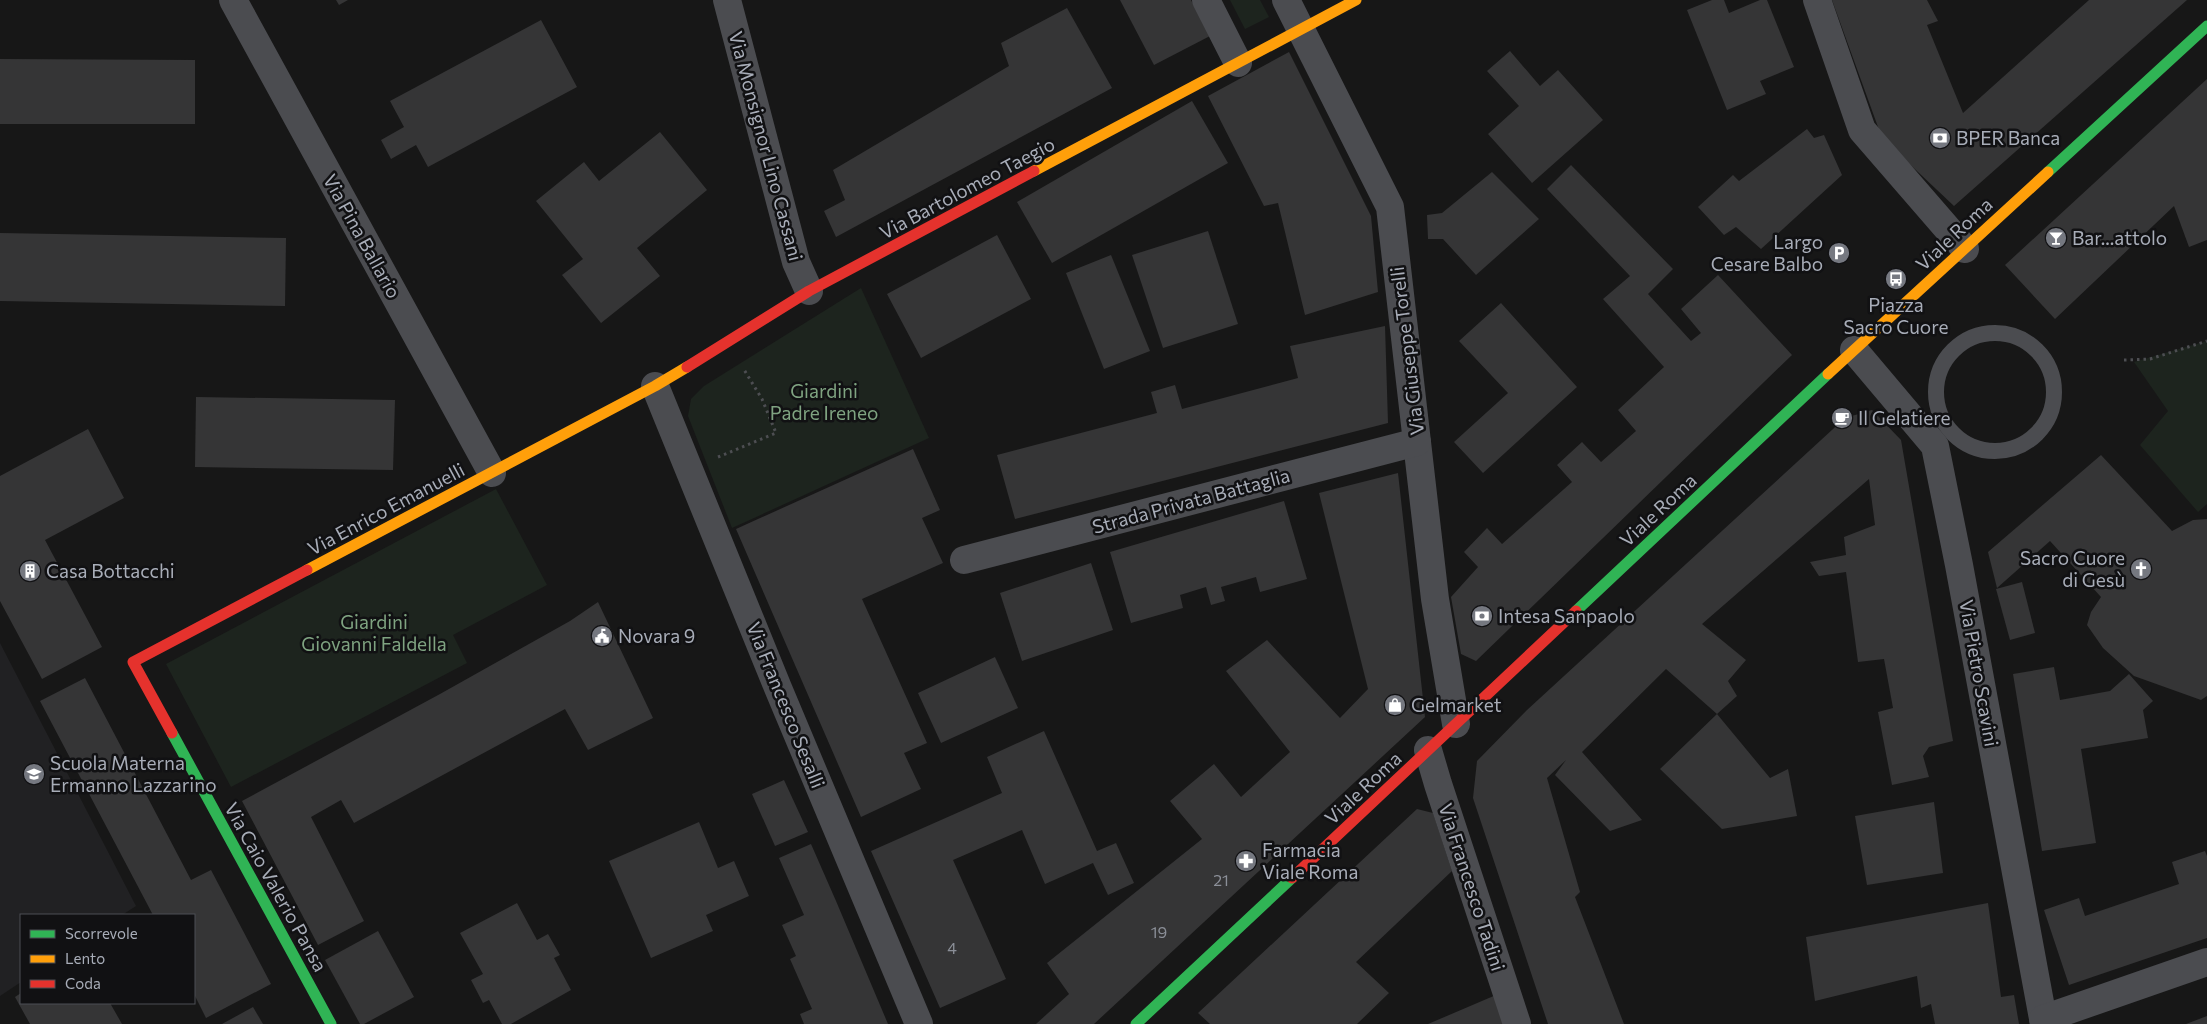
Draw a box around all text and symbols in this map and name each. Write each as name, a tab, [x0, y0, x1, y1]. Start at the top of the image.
street label: Via Monsignor Lino Cassani	[725, 29, 808, 263]
bank icon: BPER Banca	[1928, 126, 1952, 150]
place label: BPER Banca	[1956, 126, 2060, 149]
street label: Via Bartolomeo Taegio	[875, 132, 1058, 244]
street label: Via Pina Ballario	[319, 170, 406, 302]
street label: Viale Roma	[1911, 192, 1997, 275]
bar icon: Bar...attolo	[2044, 226, 2068, 250]
place label: Bar...attolo	[2072, 226, 2167, 249]
place label: Largo Cesare Balbo	[1711, 230, 1823, 275]
parking icon: Largo Cesare Balbo	[1827, 241, 1851, 265]
street label: Via Giuseppe Torelli	[1385, 265, 1428, 437]
bus stop icon: Piazza Sacro Cuore	[1884, 267, 1908, 291]
place label: Piazza Sacro Cuore	[1844, 293, 1949, 338]
park label: Giardini Padre Ireneo	[770, 379, 878, 424]
cafe icon: Il Gelatiere	[1830, 406, 1854, 430]
place label: Il Gelatiere	[1858, 406, 1950, 429]
street label: Via Enrico Emanuelli	[303, 457, 468, 560]
street label: Strada Privata Battaglia	[1090, 463, 1292, 538]
street label: Viale Roma	[1615, 468, 1701, 551]
place label: Sacro Cuore di Gesù	[2020, 546, 2125, 591]
church icon: Sacro Cuore di Gesù	[2129, 557, 2153, 581]
building icon: Casa Bottacchi	[18, 559, 42, 583]
place label: Casa Bottacchi	[46, 559, 175, 582]
street label: Via Pietro Scavini	[1955, 598, 2004, 748]
bank icon: Intesa Sanpaolo	[1470, 604, 1494, 628]
place label: Intesa Sanpaolo	[1498, 604, 1635, 627]
park label: Giardini Giovanni Faldella	[301, 610, 447, 655]
street label: Via Francesco Sesalli	[743, 618, 830, 791]
public building icon: Novara 9	[590, 624, 614, 648]
place label: Novara 9	[618, 624, 695, 647]
shop icon: Gelmarket	[1383, 693, 1407, 717]
place label: Gelmarket	[1411, 693, 1502, 716]
street label: Viale Roma	[1320, 746, 1406, 829]
place label: Scuola Materna Ermanno Lazzarino	[50, 751, 217, 796]
school or university icon: Scuola Materna Ermanno Lazzarino	[22, 762, 46, 786]
street label: Via Caio Valerio Pansa	[220, 798, 333, 975]
street label: Via Francesco Tadini	[1435, 800, 1510, 974]
place label: Farmacia Viale Roma	[1262, 838, 1358, 883]
pharmacy icon: Farmacia Viale Roma	[1234, 849, 1258, 873]
house number: 21	[1213, 870, 1229, 889]
legend	[20, 914, 195, 1004]
house number: 19	[1151, 922, 1167, 941]
text: Scorrevole	[65, 924, 138, 942]
house number: 4	[947, 938, 957, 957]
text: Lento	[65, 949, 105, 967]
text: Coda	[65, 974, 101, 992]

